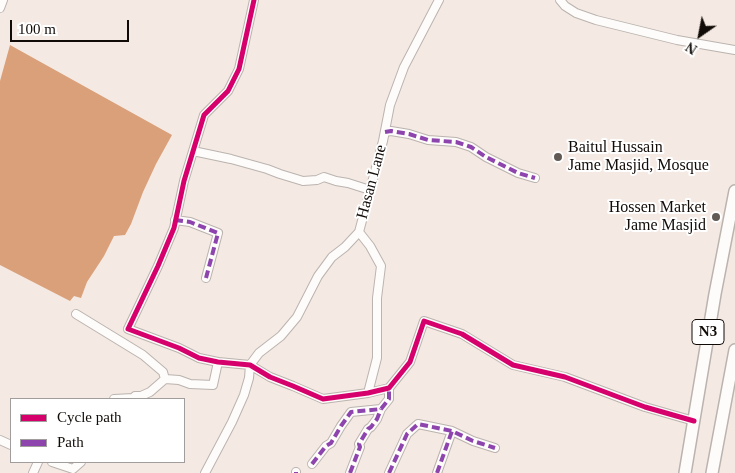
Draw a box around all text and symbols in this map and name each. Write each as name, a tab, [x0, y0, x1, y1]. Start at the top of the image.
scale bar	[12, 10, 131, 42]
north arrow	[675, 10, 725, 60]
text: 100 m	[18, 21, 56, 37]
text: N	[683, 39, 700, 57]
street label: Hasan Lane	[351, 137, 393, 227]
place label: Baitul Hussain Jame Masjid, Mosque	[568, 138, 728, 176]
marker: Baitul Hussain Jame Masjid, Mosque	[552, 151, 564, 163]
place label: Hossen Market Jame Masjid	[593, 198, 706, 236]
marker: Hossen Market Jame Masjid	[710, 211, 722, 223]
road number: N3	[692, 320, 724, 344]
legend	[10, 398, 185, 463]
text: Cycle path	[57, 409, 122, 425]
text: Path	[57, 434, 84, 450]

